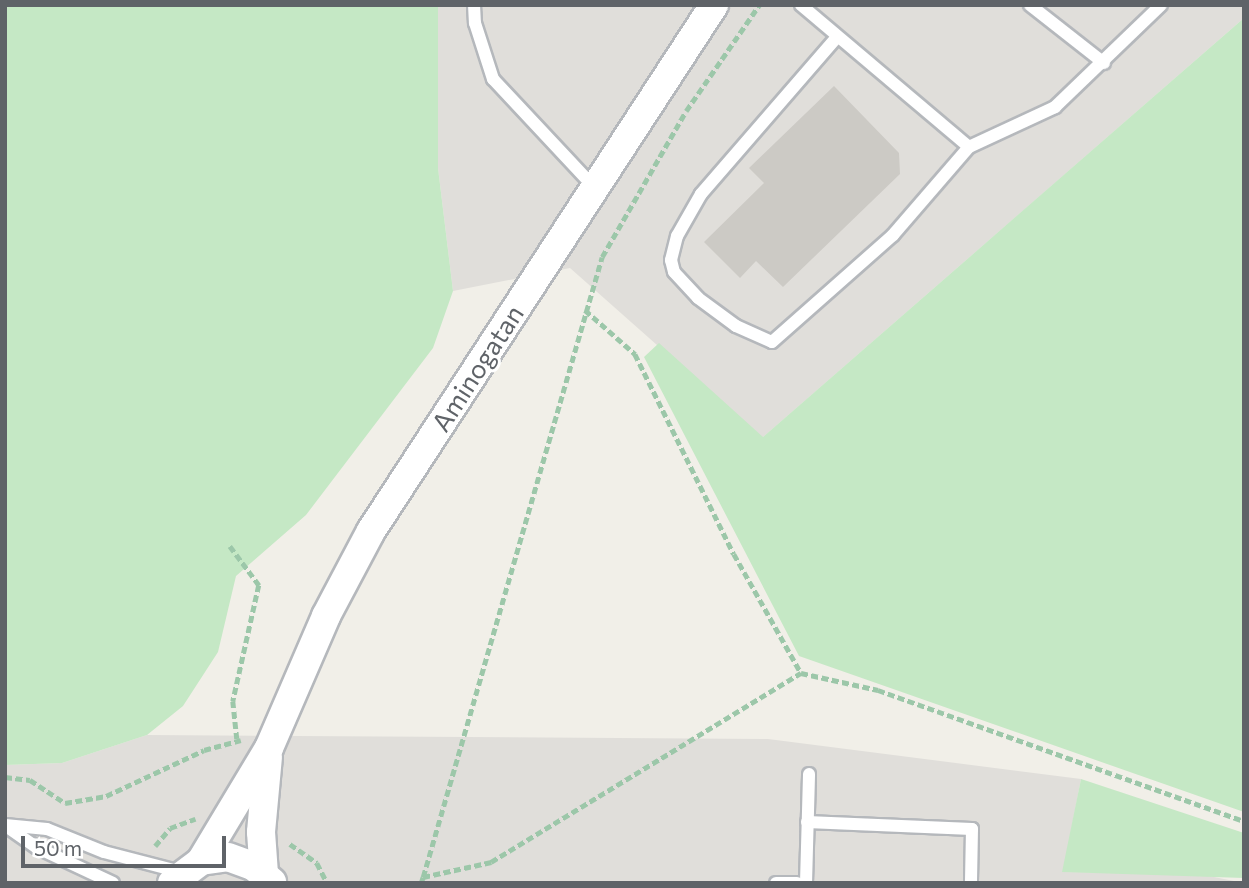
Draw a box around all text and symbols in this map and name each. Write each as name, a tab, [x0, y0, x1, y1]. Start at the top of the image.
street label: Aminogatan	[425, 299, 529, 437]
scale bar	[24, 822, 229, 866]
text: 50 m	[34, 835, 82, 860]

